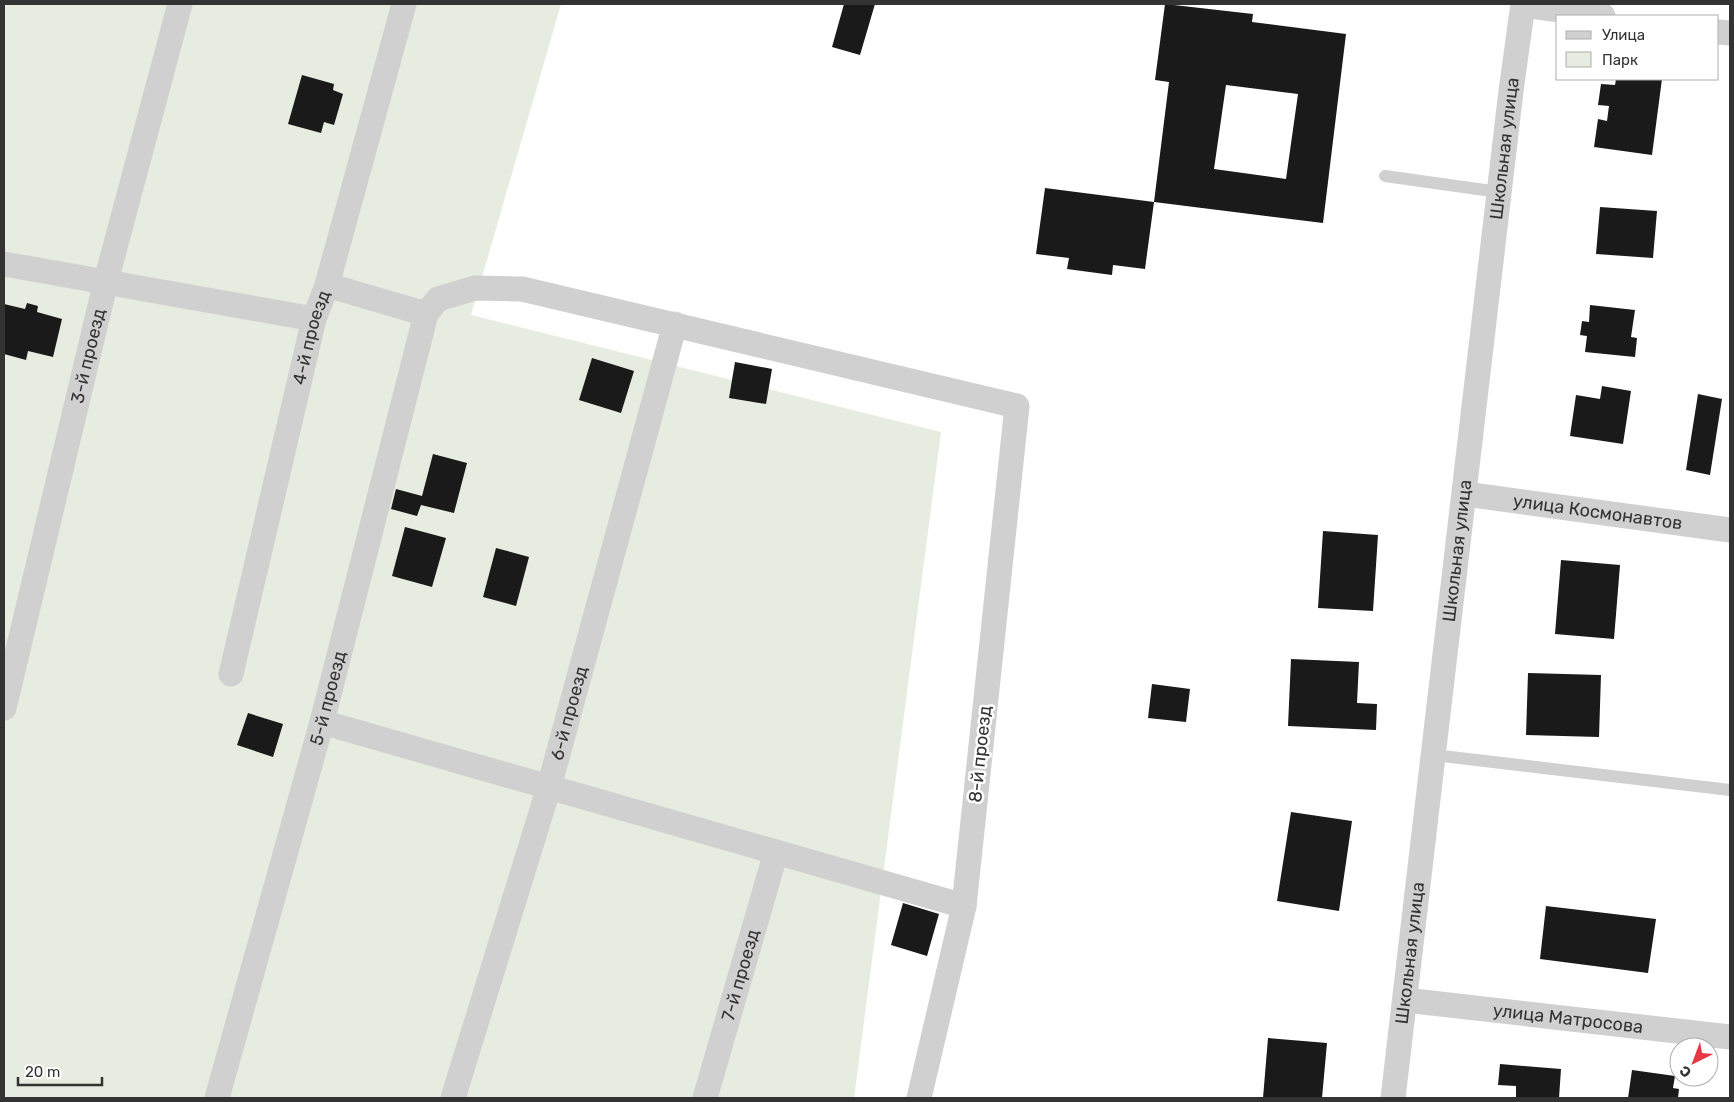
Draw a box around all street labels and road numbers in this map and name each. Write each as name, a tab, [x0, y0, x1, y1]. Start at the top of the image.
street label: Школьная улица	[1485, 76, 1524, 221]
street label: 4-й проезд	[288, 287, 335, 387]
street label: 3-й проезд	[66, 306, 110, 406]
street label: Школьная улица	[1438, 478, 1476, 623]
street label: улица Космонавтов	[1512, 490, 1684, 534]
street label: 5-й проезд	[305, 648, 351, 748]
street label: 6-й проезд	[546, 663, 592, 763]
street label: 8-й проезд	[964, 704, 996, 804]
street label: Школьная улица	[1391, 881, 1429, 1025]
street label: 7-й проезд	[717, 926, 764, 1024]
street label: улица Матросова	[1492, 999, 1644, 1038]

